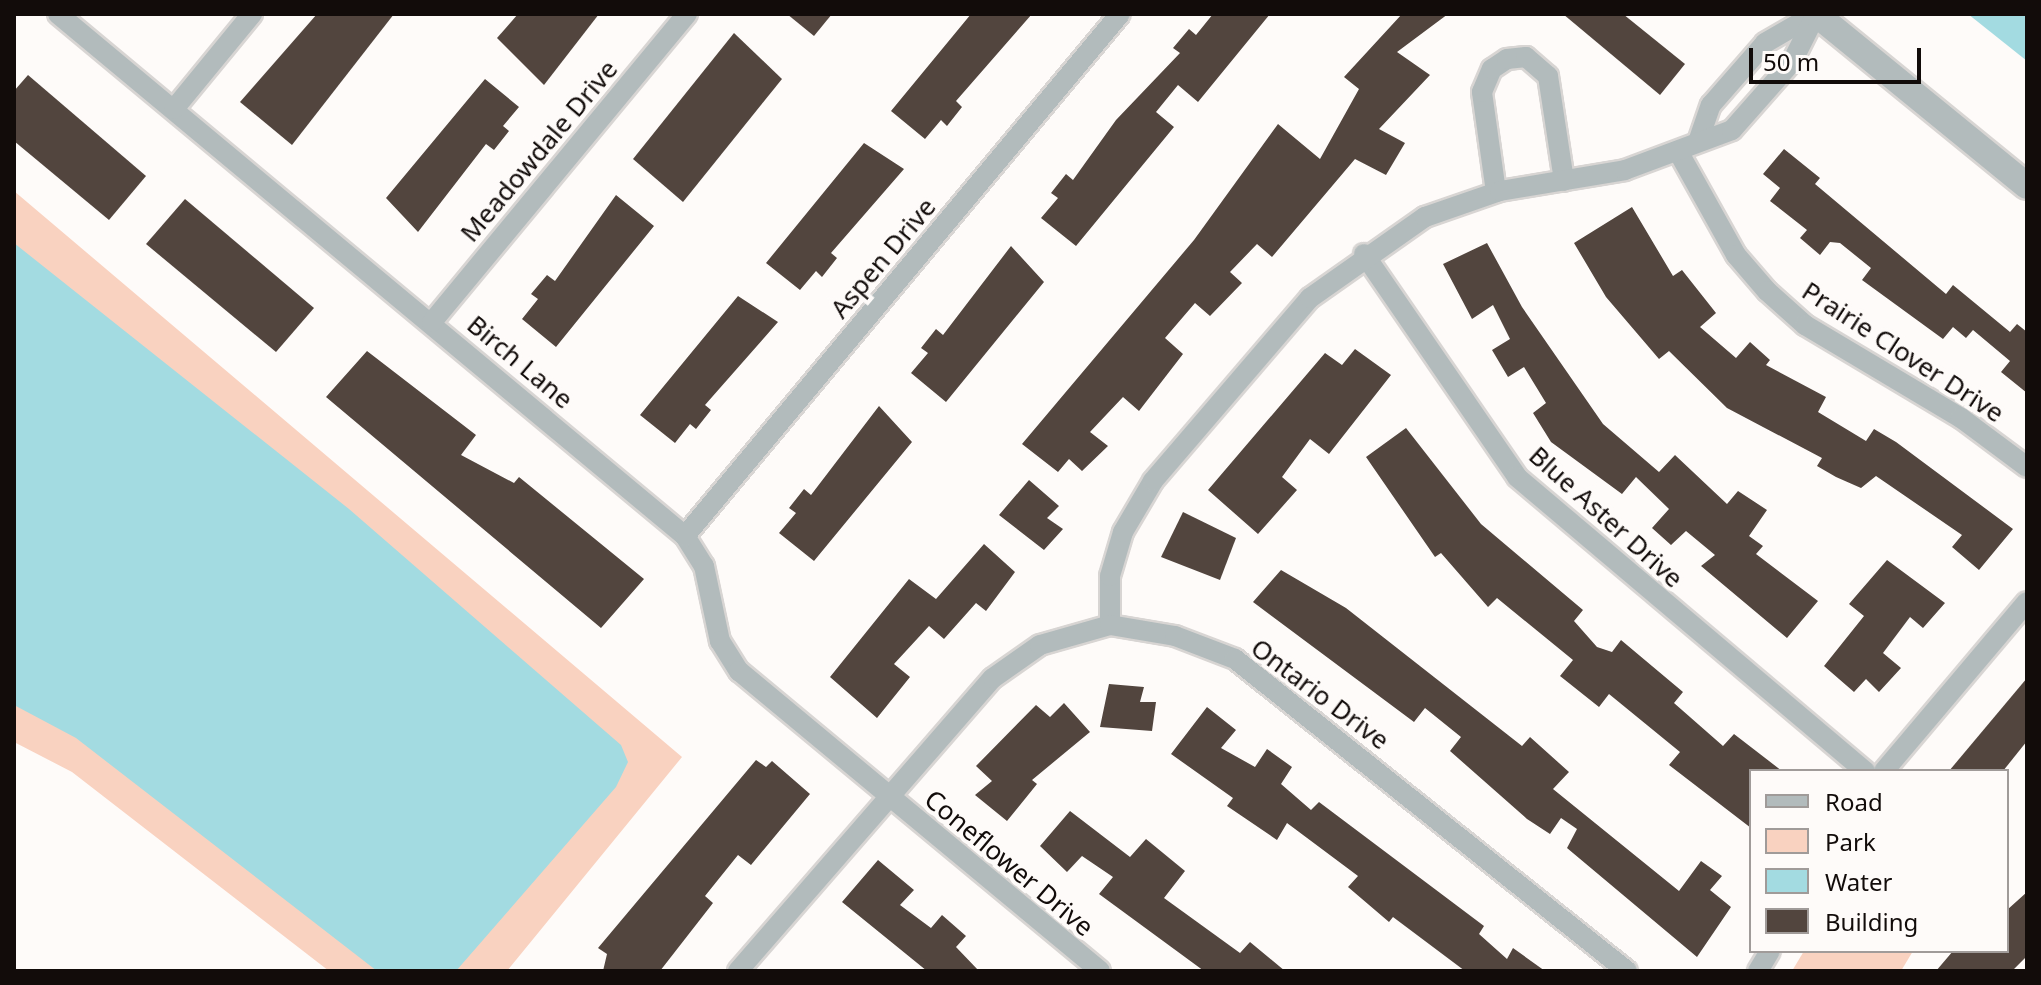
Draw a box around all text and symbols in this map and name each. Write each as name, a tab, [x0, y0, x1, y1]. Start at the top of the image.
scale bar	[1753, 32, 1925, 82]
text: 50 m	[1763, 45, 1819, 78]
street label: Meadowdale Drive	[454, 54, 624, 248]
street label: Aspen Drive	[824, 192, 942, 324]
street label: Prairie Clover Drive	[1796, 275, 2010, 429]
street label: Birch Lane	[461, 309, 579, 415]
street label: Blue Aster Drive	[1523, 440, 1689, 594]
street label: Ontario Drive	[1245, 632, 1395, 756]
legend	[1749, 769, 2009, 953]
street label: Coneflower Drive	[918, 783, 1100, 943]
text: Road	[1825, 785, 1883, 818]
text: Park	[1825, 825, 1876, 858]
text: Water	[1825, 865, 1892, 898]
text: Building	[1825, 905, 1918, 938]

